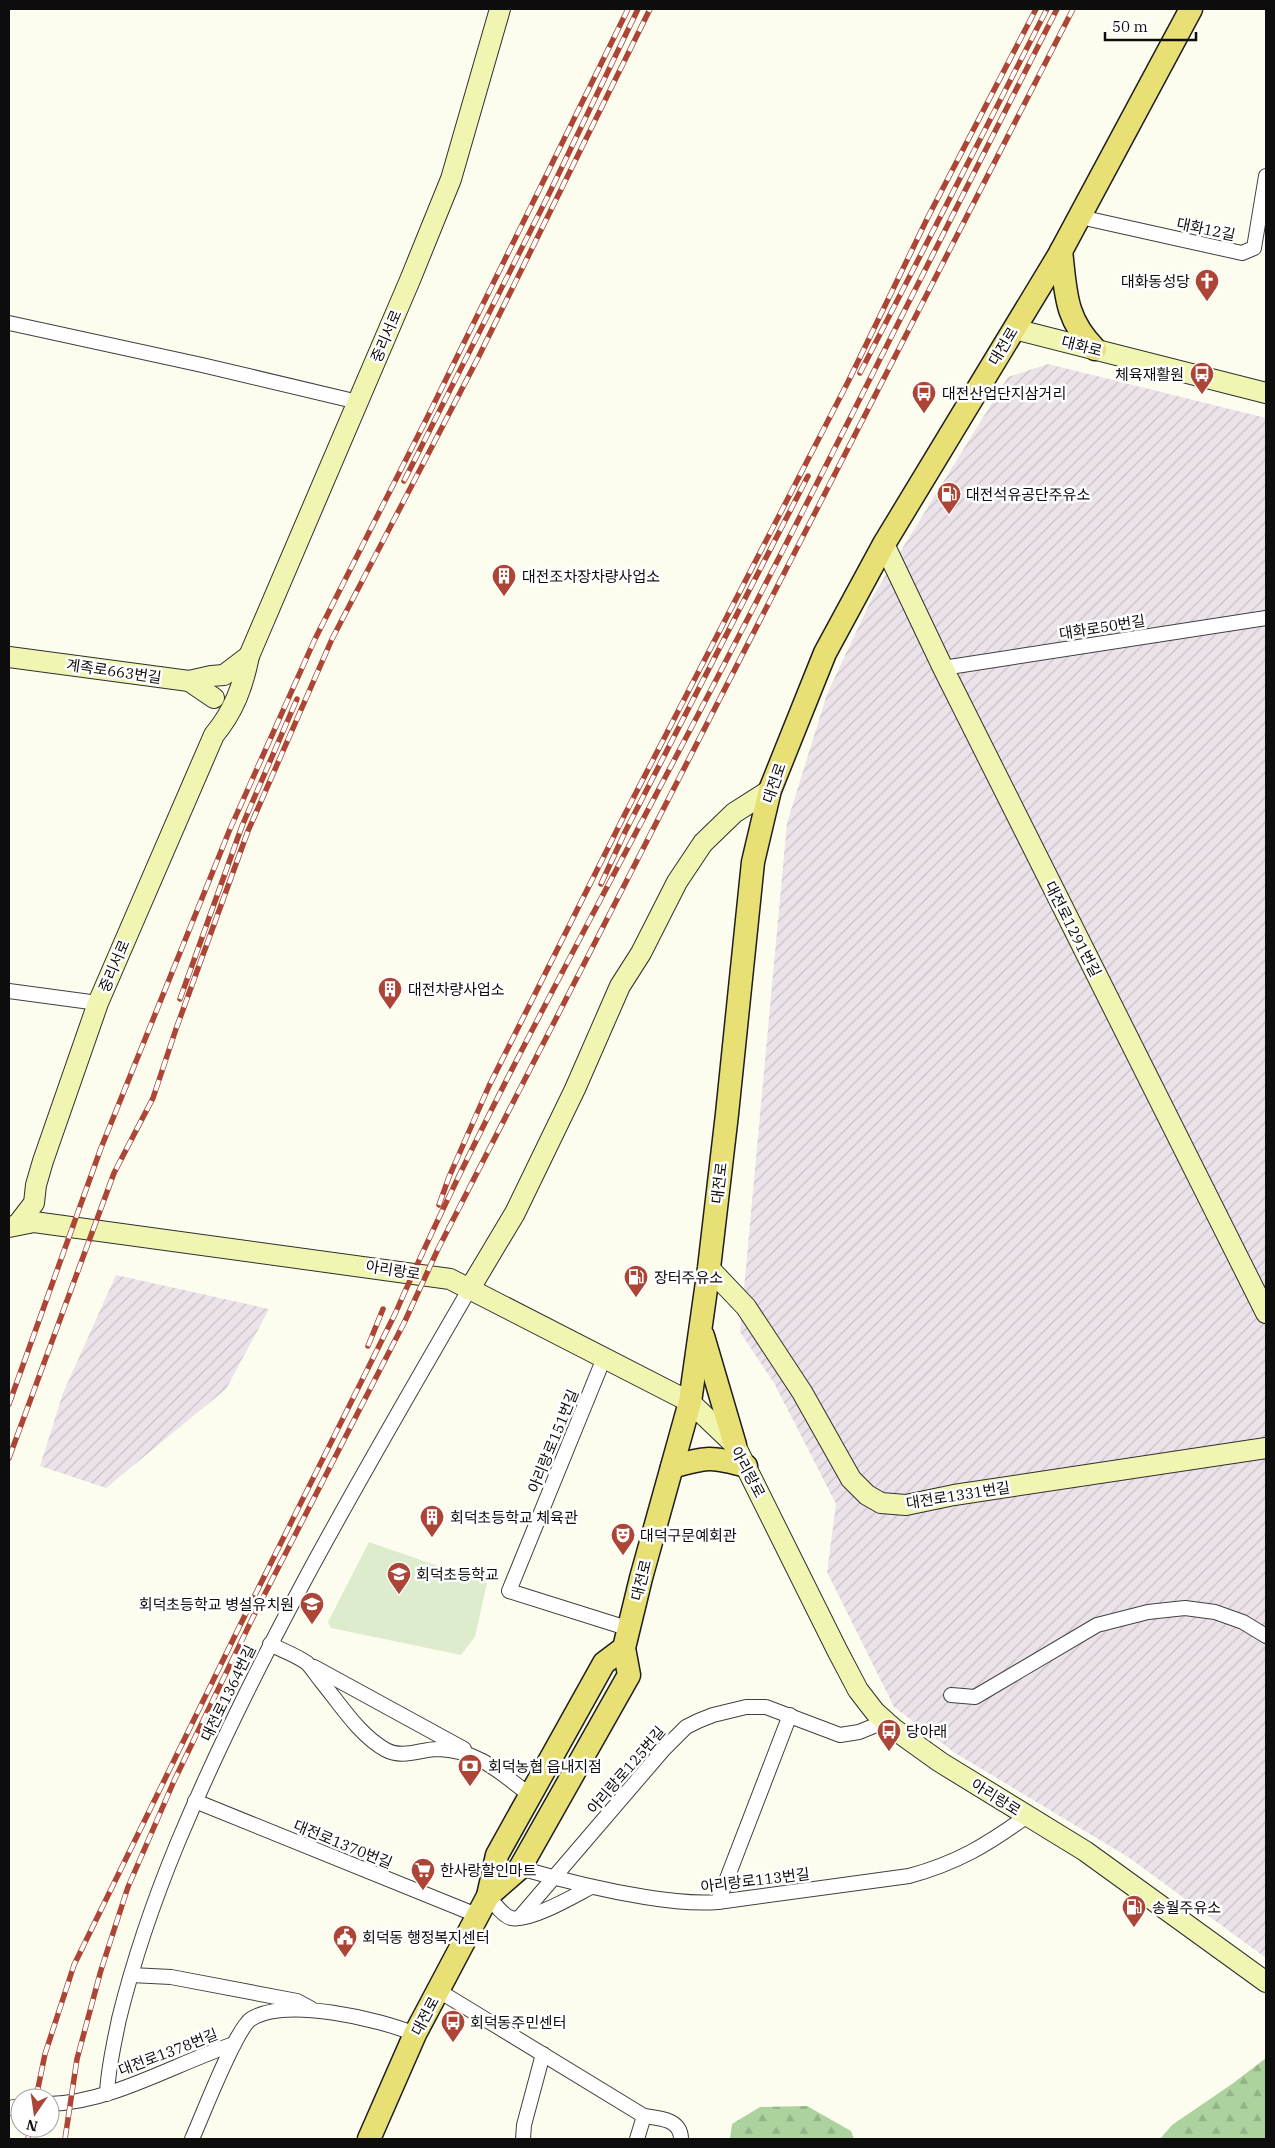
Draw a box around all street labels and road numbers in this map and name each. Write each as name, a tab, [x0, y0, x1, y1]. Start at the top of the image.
street label: 대화12길	[1175, 214, 1237, 244]
street label: 중리서로	[366, 307, 406, 365]
street label: 대전로	[984, 323, 1022, 369]
street label: 대화로	[1060, 332, 1104, 360]
street label: 대화로50번길	[1058, 611, 1146, 643]
street label: 계족로663번길	[65, 655, 163, 687]
street label: 대전로	[758, 760, 790, 806]
street label: 대전로1291번길	[1041, 878, 1105, 980]
street label: 중리서로	[94, 937, 134, 995]
street label: 대전로	[707, 1161, 731, 1205]
street label: 아리랑로	[364, 1256, 422, 1284]
street label: 아리랑로151번길	[524, 1387, 582, 1495]
street label: 아리랑로	[727, 1443, 769, 1501]
street label: 대전로1331번길	[905, 1477, 1011, 1513]
street label: 대전로	[627, 1558, 655, 1602]
street label: 대전로1364번길	[196, 1642, 260, 1744]
street label: 아리랑로125번길	[583, 1722, 669, 1818]
street label: 아리랑로	[968, 1774, 1024, 1820]
street label: 대전로1370번길	[291, 1816, 395, 1872]
street label: 아리랑로113번길	[699, 1864, 811, 1896]
street label: 대전로	[407, 1993, 443, 2039]
street label: 대전로1378번길	[116, 2024, 220, 2080]

